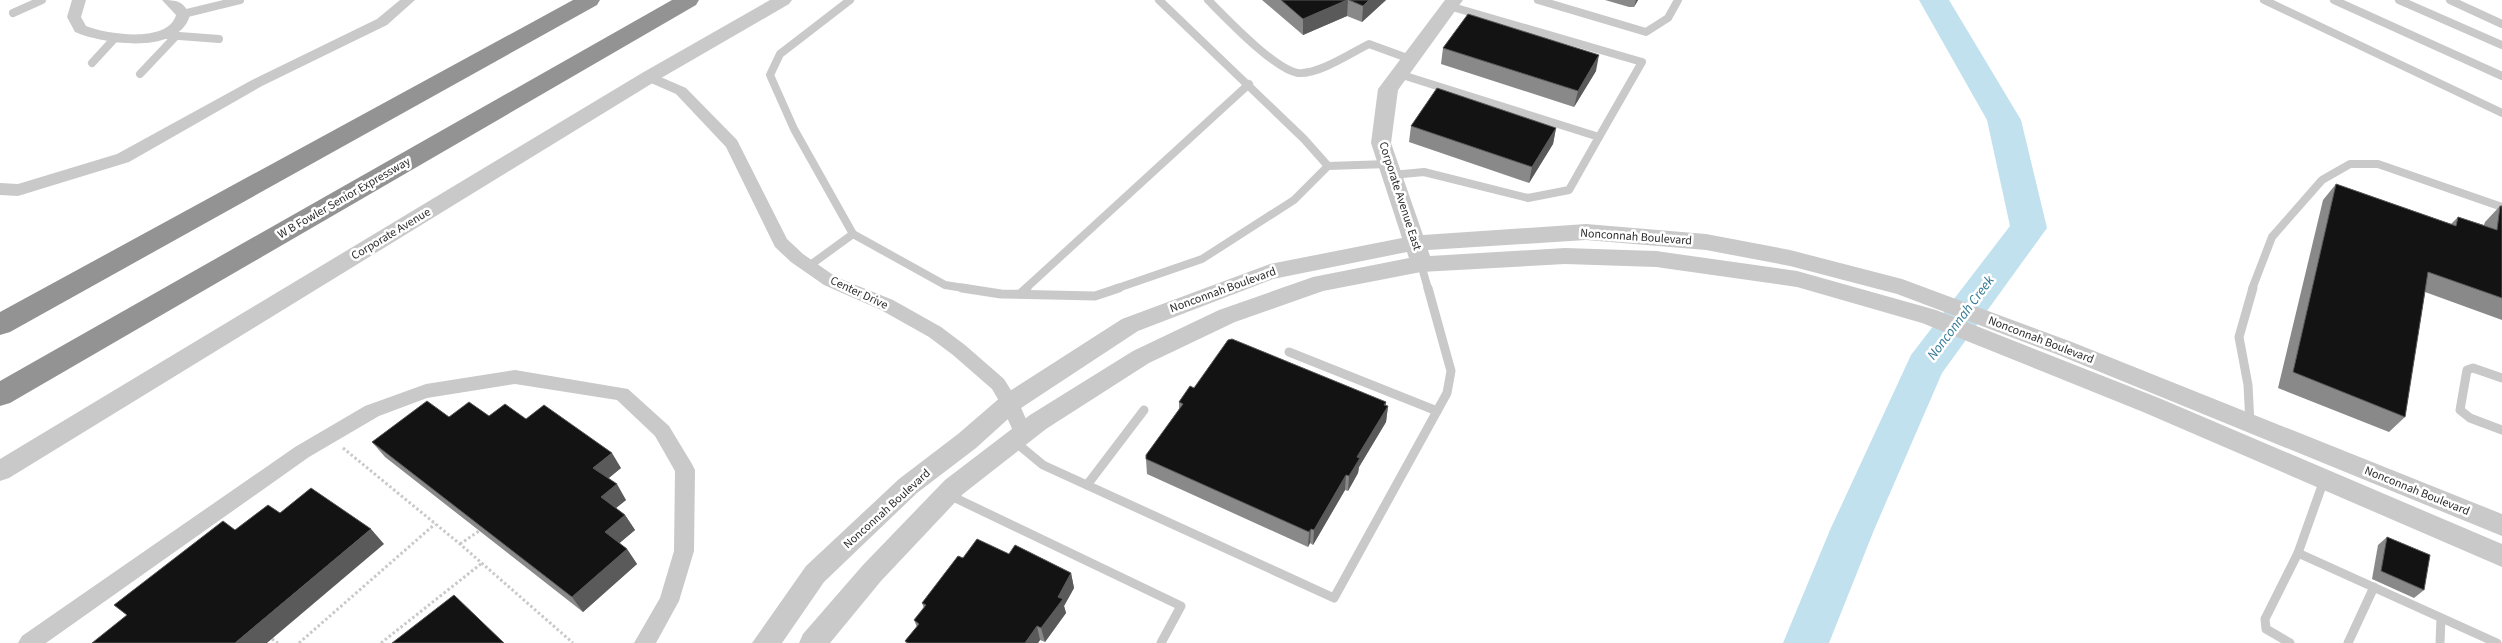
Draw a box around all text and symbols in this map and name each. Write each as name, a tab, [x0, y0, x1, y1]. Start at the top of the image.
street label: Corporate Avenue East	[1374, 139, 1426, 253]
street label: W B Fowler Senior Expressway	[274, 153, 414, 243]
street label: Corporate Avenue	[348, 204, 434, 264]
street label: Nonconnah Boulevard	[1580, 225, 1692, 249]
street label: Nonconnah Boulevard	[1167, 263, 1279, 317]
water label: Nonconnah Creek	[1923, 271, 2000, 364]
street label: Center Drive	[827, 272, 891, 314]
street label: Nonconnah Boulevard	[1986, 312, 2096, 368]
street label: Nonconnah Boulevard	[2362, 462, 2472, 520]
street label: Nonconnah Boulevard	[840, 465, 934, 553]

